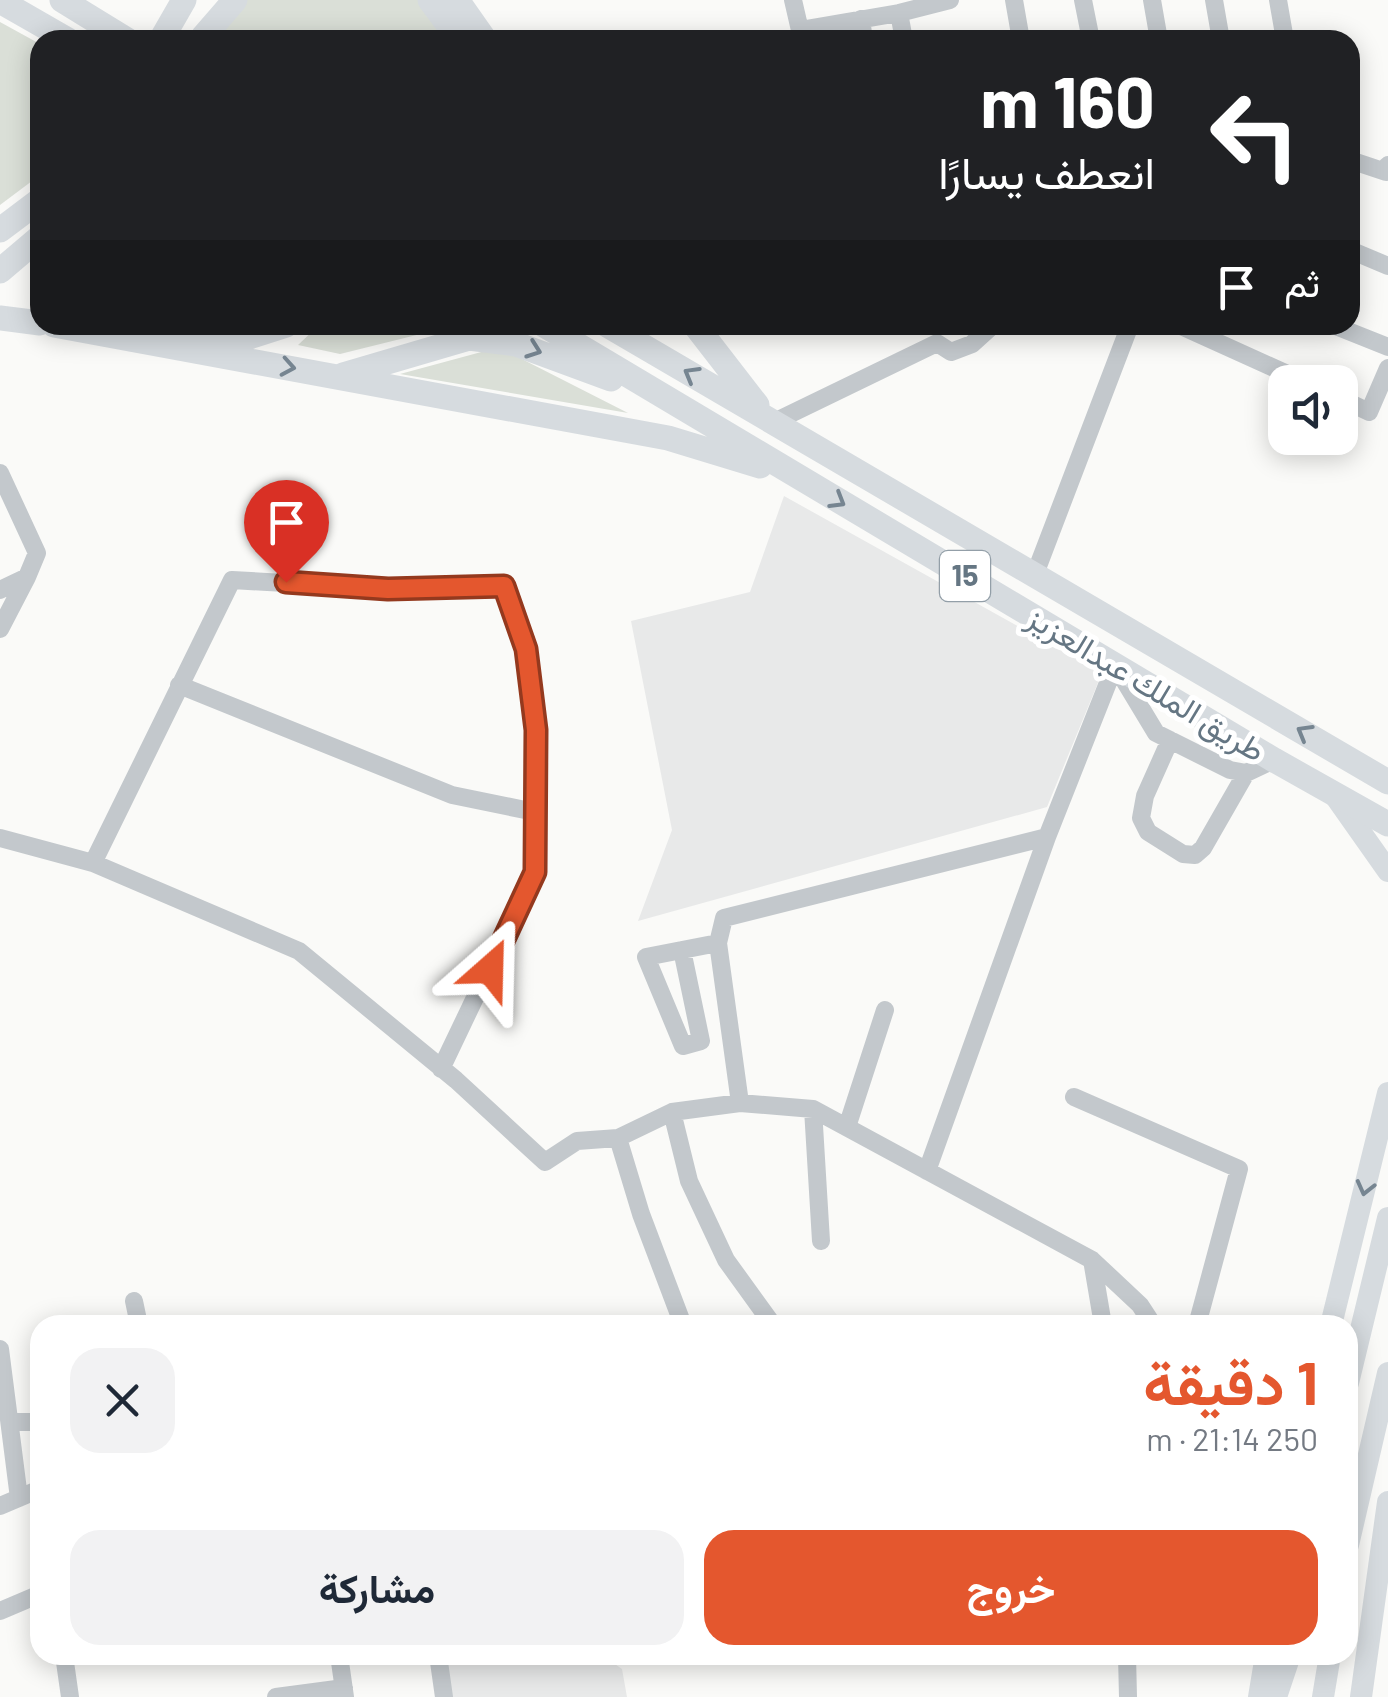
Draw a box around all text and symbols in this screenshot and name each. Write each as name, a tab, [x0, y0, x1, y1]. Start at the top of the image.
text: 160 m	[980, 58, 1155, 142]
icon: left	[1190, 70, 1320, 200]
text: انعطف يسارًا	[938, 144, 1155, 198]
text: ثم	[1284, 259, 1320, 305]
icon: arrive	[1209, 260, 1264, 315]
one-way arrow	[524, 338, 541, 359]
one-way arrow	[280, 356, 296, 377]
map controls	[1268, 365, 1358, 455]
button: sound	[1268, 365, 1358, 455]
one-way arrow	[684, 366, 702, 386]
pin	[244, 480, 329, 583]
one-way arrow	[827, 489, 845, 508]
icon: arrive	[259, 495, 314, 550]
road number: 15	[940, 551, 990, 601]
street label: طريق الملك عبدالعزيز	[1019, 596, 1273, 771]
one-way arrow	[1297, 725, 1315, 745]
position arrow	[438, 917, 542, 1021]
one-way arrow	[1356, 1179, 1377, 1196]
text: 1 دقيقة	[1143, 1345, 1318, 1417]
button: close	[70, 1348, 175, 1453]
text: 250 m · 21:14	[1146, 1419, 1318, 1457]
button: مشاركة	[70, 1530, 684, 1645]
button: خروج	[704, 1530, 1318, 1645]

